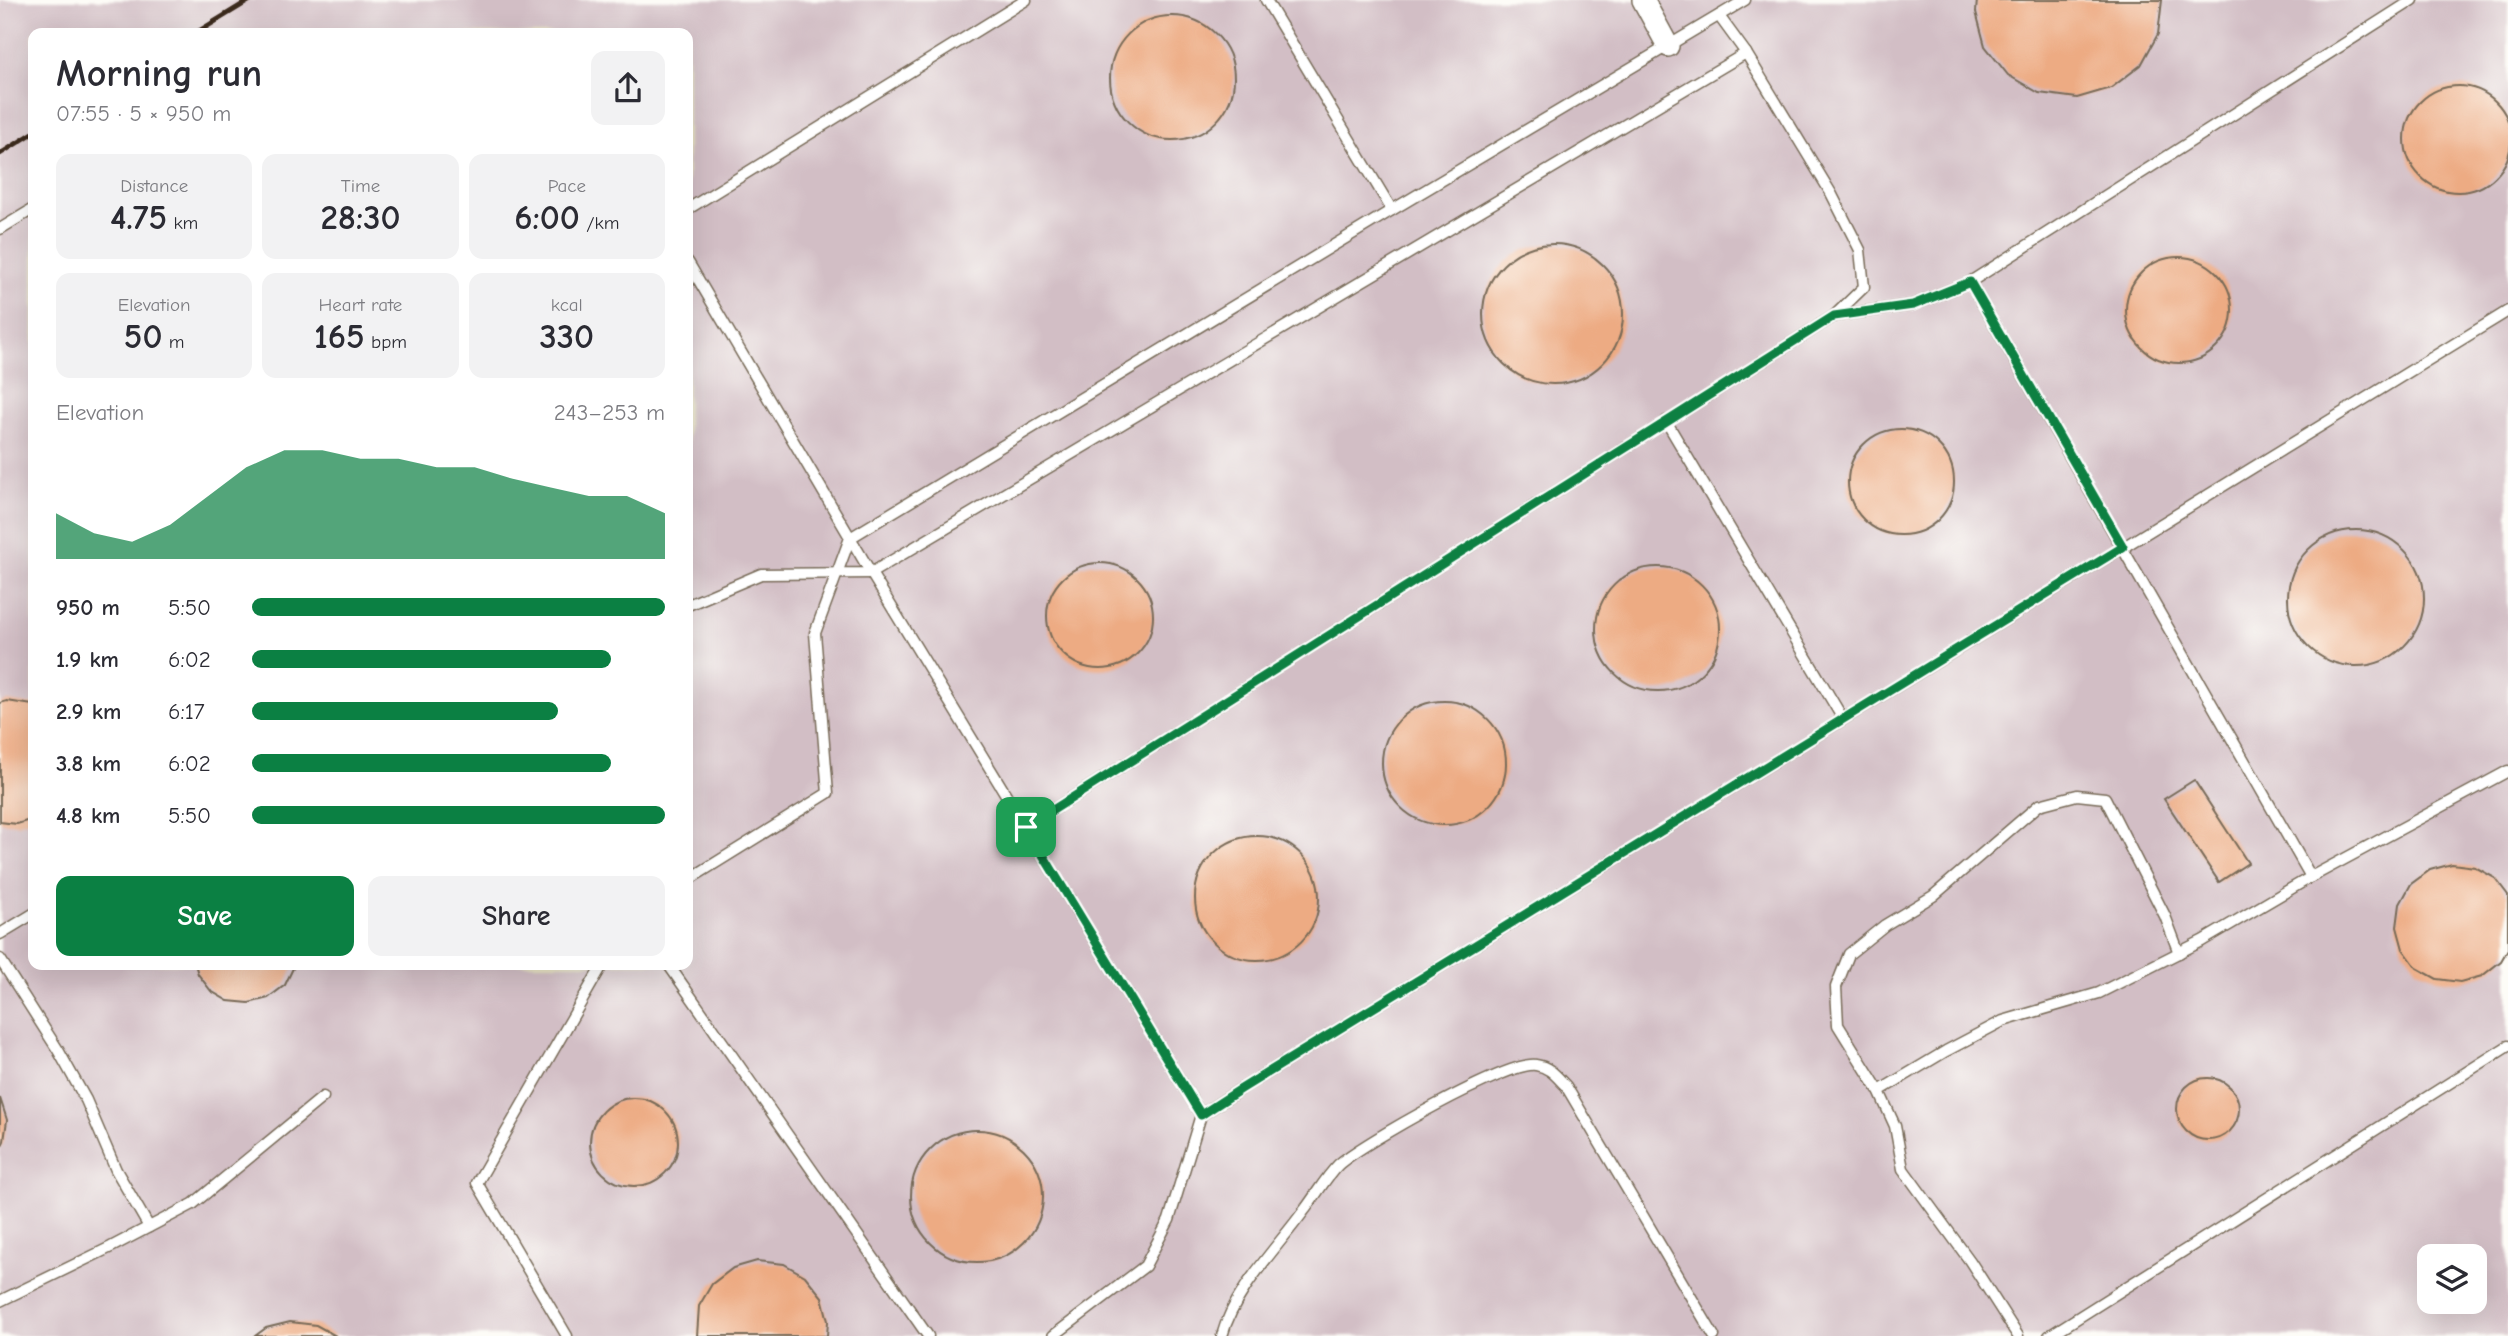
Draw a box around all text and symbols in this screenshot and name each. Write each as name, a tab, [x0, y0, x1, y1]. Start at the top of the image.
button: share	[591, 51, 665, 125]
text: Morning run	[56, 52, 262, 96]
text: 07:55 · 5 × 950 m	[56, 100, 231, 127]
text: Distance	[120, 175, 188, 197]
text: Time	[341, 175, 380, 197]
text: Pace	[548, 175, 586, 197]
text: 4.75	[110, 197, 167, 238]
text: 28:30	[321, 197, 400, 238]
text: 6:00	[514, 197, 580, 238]
text: km	[167, 212, 198, 234]
text: /km	[580, 212, 619, 234]
text: Elevation	[118, 294, 191, 316]
text: Heart rate	[319, 294, 402, 316]
text: kcal	[551, 294, 583, 316]
text: 50	[124, 316, 162, 357]
text: 165	[314, 316, 365, 357]
text: 330	[540, 316, 594, 357]
text: m	[162, 331, 185, 353]
text: bpm	[365, 331, 407, 353]
text: Elevation	[56, 399, 144, 426]
text: 243–253 m	[554, 399, 665, 426]
text: 950 m	[56, 594, 120, 621]
text: 5:50	[168, 594, 211, 621]
text: 1.9 km	[56, 646, 119, 673]
text: 6:02	[168, 646, 211, 673]
text: 2.9 km	[56, 698, 121, 725]
text: 6:17	[168, 698, 205, 725]
text: 3.8 km	[56, 750, 121, 777]
text: 6:02	[168, 750, 211, 777]
pin	[996, 797, 1056, 857]
text: 4.8 km	[56, 802, 120, 829]
text: 5:50	[168, 802, 211, 829]
icon: arrive	[1007, 808, 1045, 846]
button: Save	[56, 876, 354, 956]
button: Share	[368, 876, 665, 956]
map controls	[2417, 1244, 2487, 1314]
button: layers	[2417, 1244, 2487, 1314]

